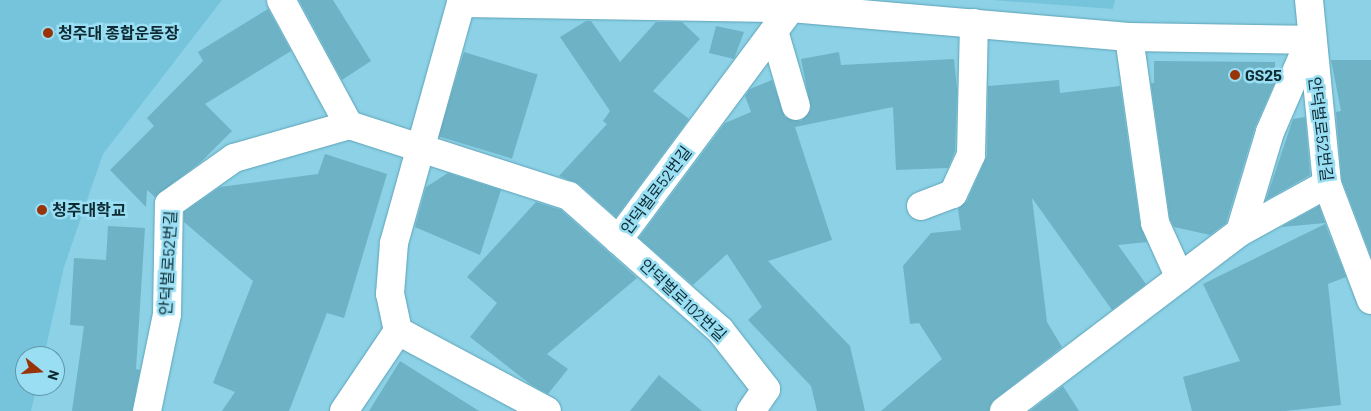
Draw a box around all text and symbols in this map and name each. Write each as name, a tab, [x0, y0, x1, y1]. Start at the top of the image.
place label: 청주대 종합운동장	[58, 23, 179, 43]
marker: 청주대 종합운동장	[42, 27, 54, 39]
place label: GS25	[1245, 65, 1282, 85]
marker: GS25	[1229, 69, 1241, 81]
street label: 안덕벌로52번길	[1305, 76, 1337, 182]
street label: 안덕벌로52번길	[617, 142, 695, 238]
place label: 청주대학교	[52, 200, 126, 220]
marker: 청주대학교	[36, 204, 48, 216]
street label: 안덕벌로52번길	[156, 210, 180, 316]
street label: 안덕벌로102번길	[636, 255, 730, 345]
north arrow	[15, 346, 65, 396]
text: N	[44, 368, 63, 382]

